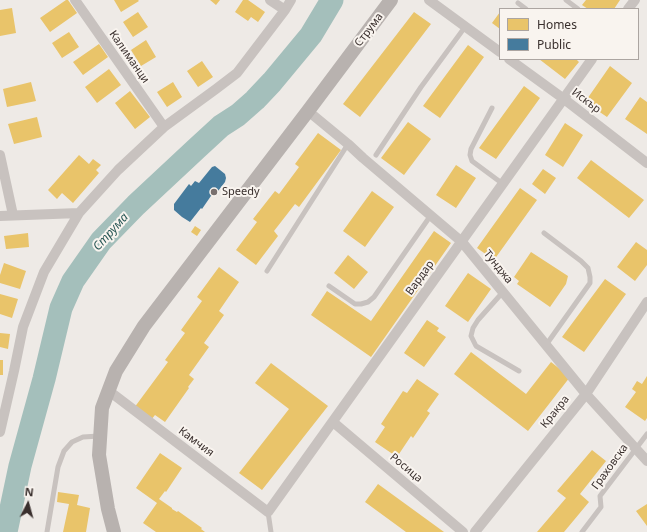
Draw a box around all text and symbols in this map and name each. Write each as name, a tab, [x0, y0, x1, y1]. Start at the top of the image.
legend	[499, 8, 639, 60]
street label: Струма	[352, 11, 386, 49]
text: Homes	[537, 16, 577, 33]
street label: Калиманци	[106, 28, 152, 86]
text: Public	[537, 36, 571, 53]
street label: Искър	[569, 86, 603, 116]
place label: Speedy	[222, 185, 260, 199]
marker: Speedy	[209, 187, 219, 197]
water label: Струма	[90, 210, 132, 254]
street label: Тунджа	[481, 248, 515, 286]
street label: Вардар	[403, 258, 437, 298]
street label: Кракра	[538, 393, 572, 431]
street label: Камчия	[176, 424, 216, 460]
street label: Граховска	[589, 442, 631, 492]
street label: Росица	[387, 451, 425, 485]
north arrow	[8, 484, 48, 524]
text: N	[24, 484, 35, 499]

